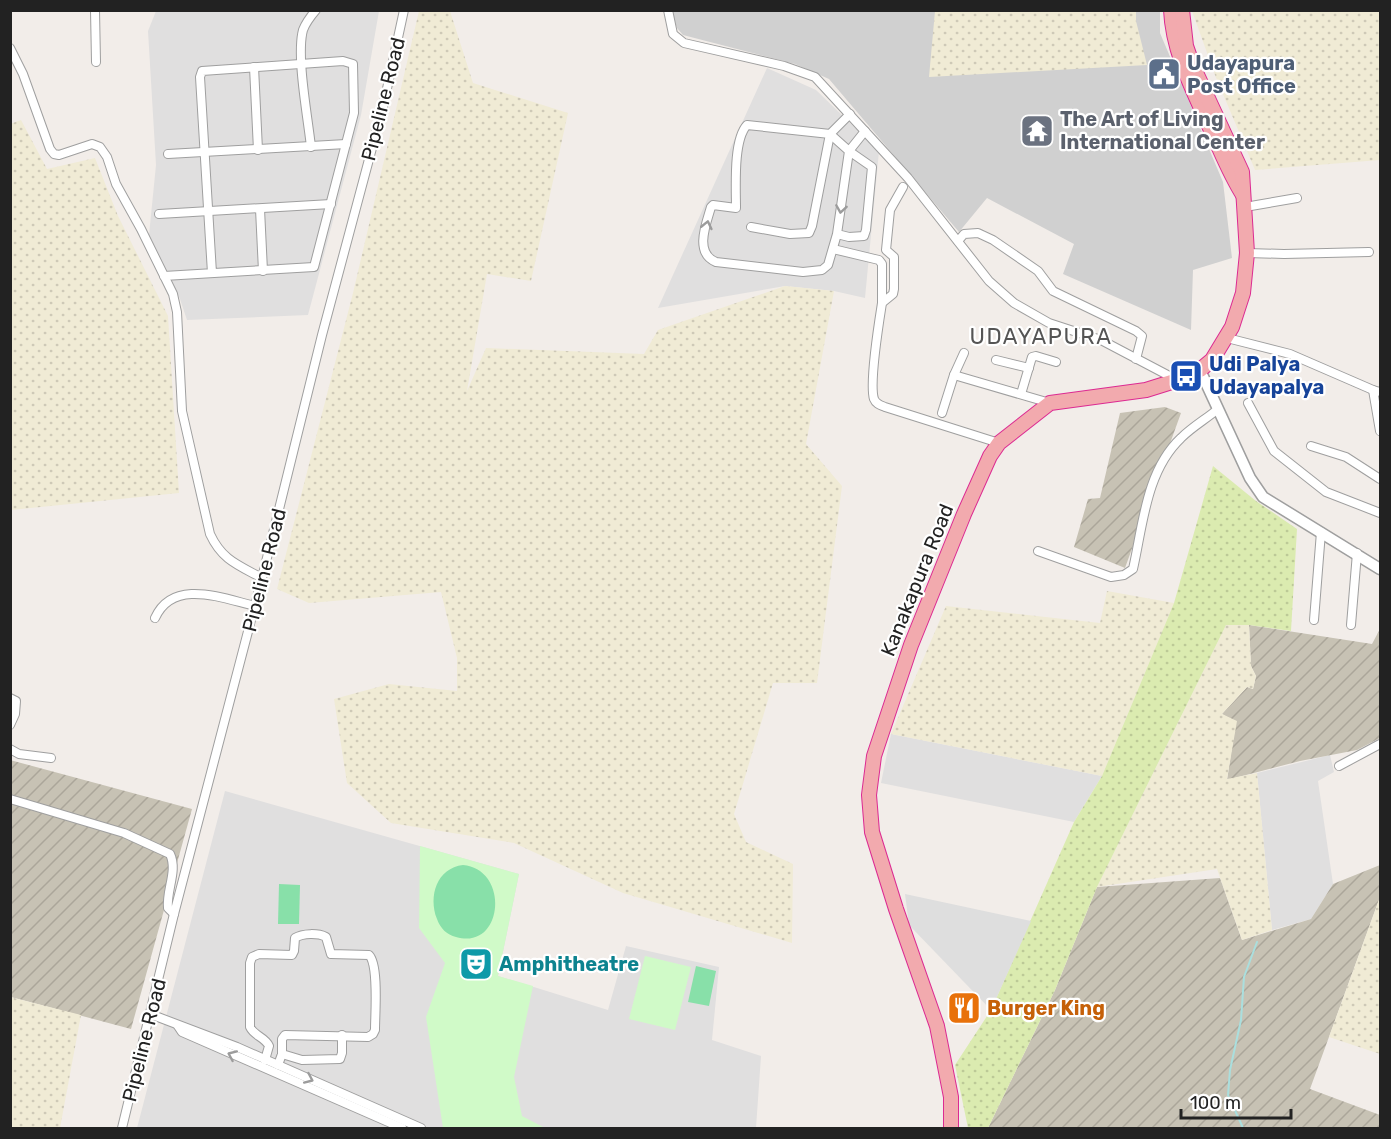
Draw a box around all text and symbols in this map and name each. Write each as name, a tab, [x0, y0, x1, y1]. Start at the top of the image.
street label: Pipeline Road	[356, 35, 410, 163]
place label: Udayapura Post Office	[1187, 51, 1296, 98]
public building icon: Udayapura Post Office	[1146, 56, 1182, 92]
place label: The Art of Living International Center	[1060, 107, 1265, 154]
temple icon: The Art of Living International Center	[1019, 113, 1055, 149]
one-way arrow	[835, 204, 848, 214]
one-way arrow	[699, 220, 712, 230]
district label: UDAYAPURA	[969, 323, 1113, 350]
place label: Udi Palya Udayapalya	[1209, 352, 1324, 399]
bus stop icon: Udi Palya Udayapalya	[1168, 358, 1204, 394]
street label: Kanakapura Road	[876, 500, 958, 660]
street label: Pipeline Road	[237, 506, 291, 634]
theatre icon: Amphitheatre	[458, 946, 494, 982]
place label: Amphitheatre	[499, 952, 639, 976]
street label: Pipeline Road	[117, 976, 171, 1104]
restaurant icon: Burger King	[946, 990, 982, 1026]
place label: Burger King	[987, 996, 1105, 1020]
one-way arrow	[228, 1051, 239, 1063]
one-way arrow	[303, 1072, 314, 1084]
scale bar	[1181, 1082, 1290, 1120]
text: 100 m	[1190, 1092, 1241, 1114]

